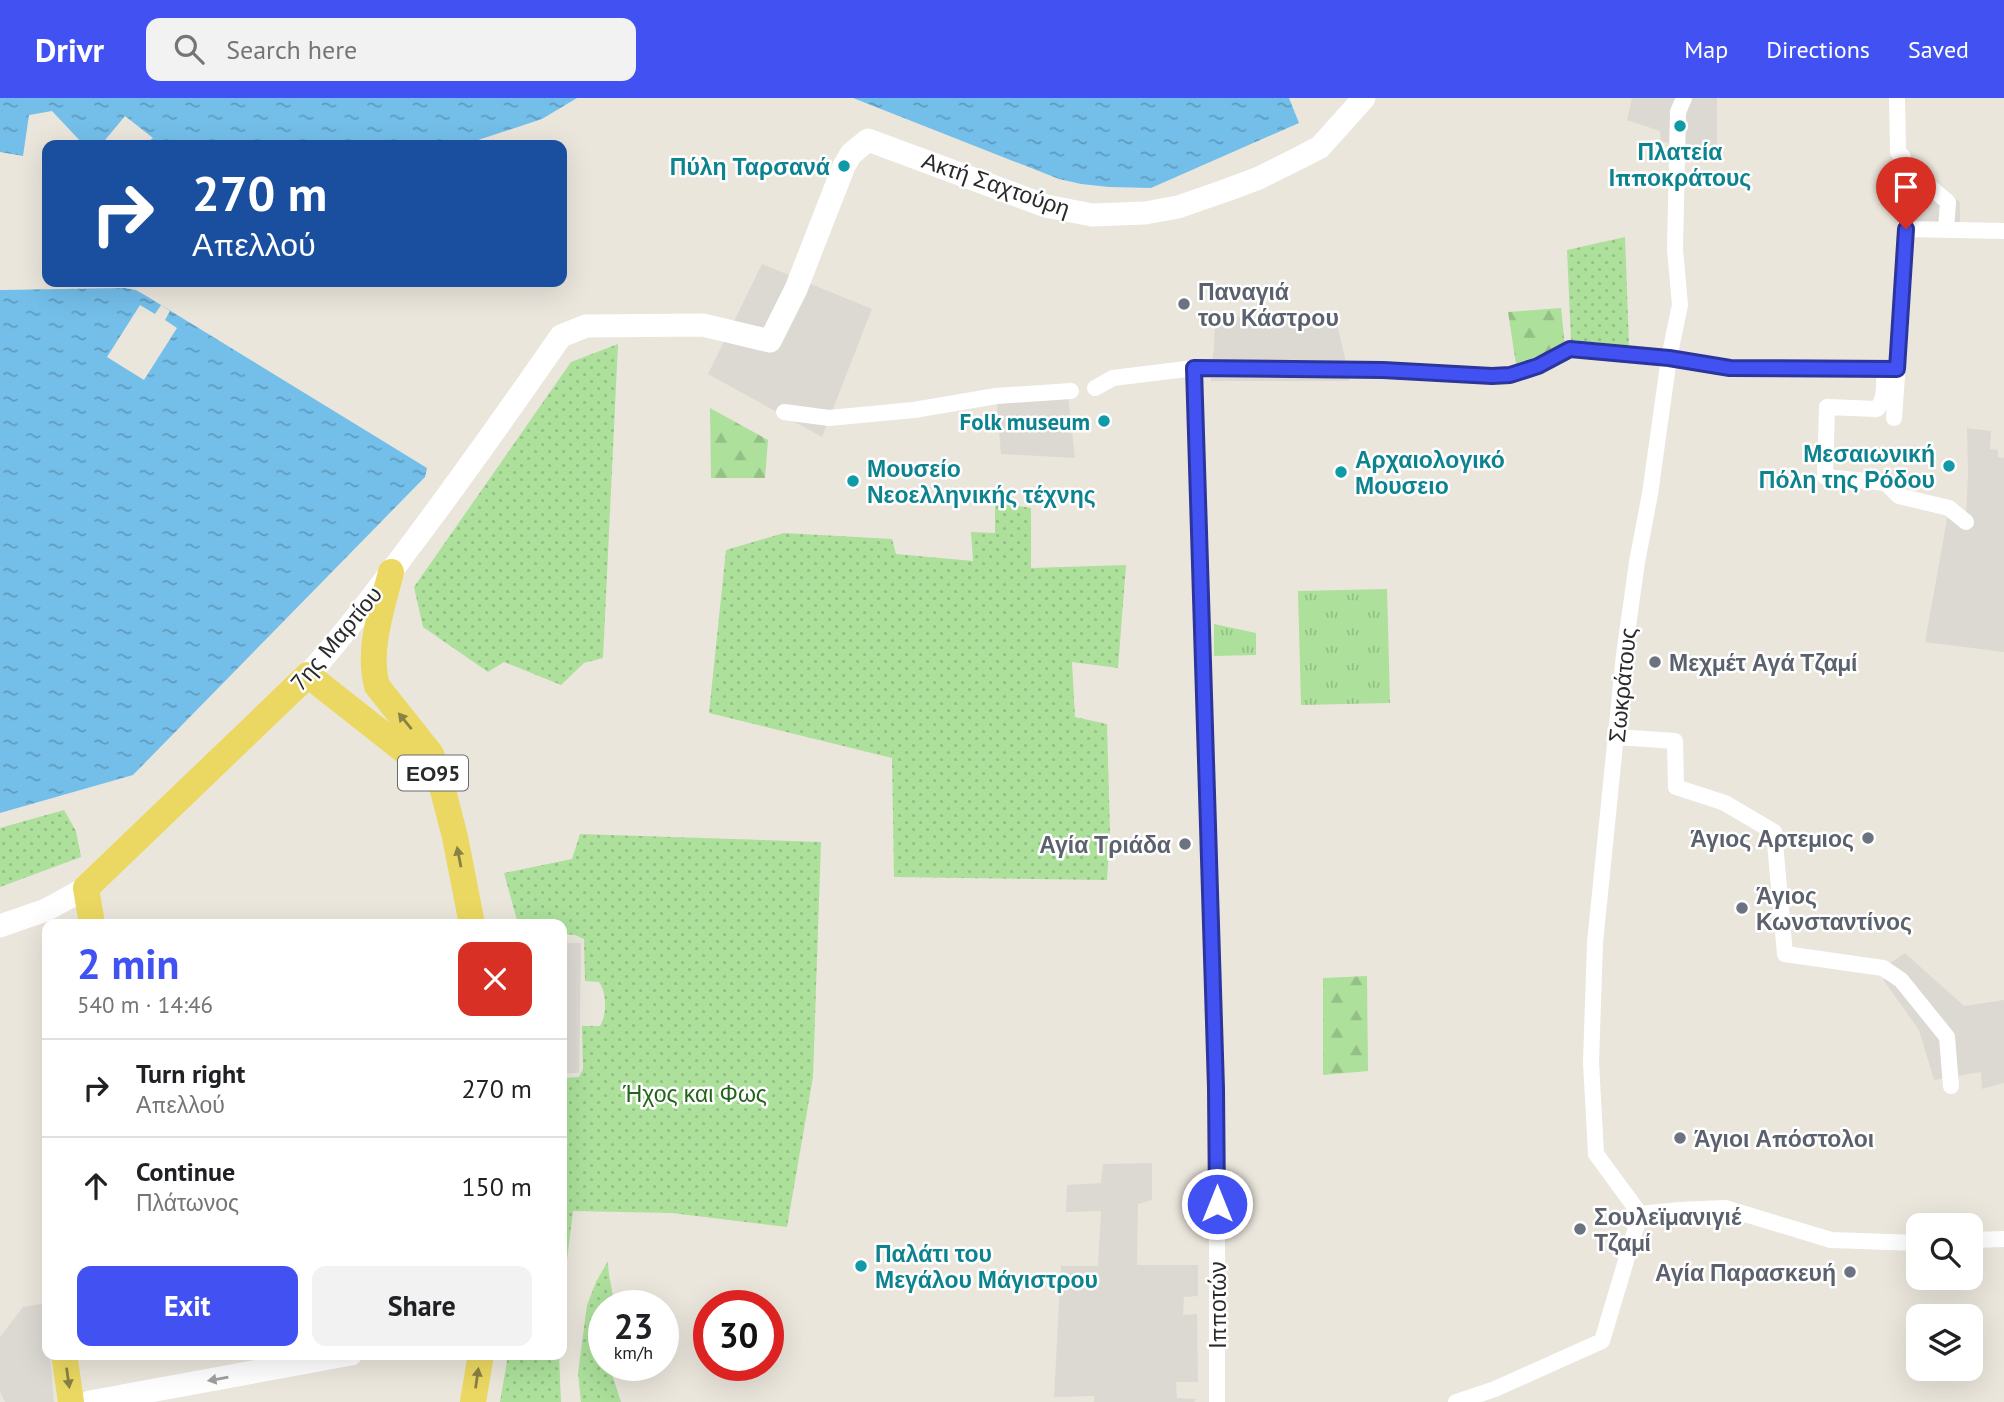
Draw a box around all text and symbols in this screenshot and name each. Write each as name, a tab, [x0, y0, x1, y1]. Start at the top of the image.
search box	[146, 18, 636, 81]
text: Drivr	[35, 28, 104, 71]
icon: search	[170, 30, 208, 68]
text: Search here	[226, 33, 357, 66]
text: Map	[1684, 34, 1728, 65]
text: Directions	[1766, 34, 1870, 65]
text: Saved	[1908, 34, 1969, 65]
marker: Πλατεία Ιπποκράτους	[1672, 118, 1688, 134]
place label: Πλατεία Ιπποκράτους	[1609, 137, 1751, 192]
street label: Ακτή Σαχτούρη	[918, 145, 1074, 223]
place label: Πύλη Ταρσανά	[670, 152, 830, 181]
pin	[1876, 157, 1936, 229]
marker: Πύλη Ταρσανά	[836, 158, 852, 174]
text: 270 m	[192, 161, 327, 225]
icon: right	[77, 168, 168, 259]
icon: arrive	[1887, 168, 1925, 206]
text: Απελλού	[192, 223, 316, 265]
place label: Παναγιά του Κάστρου	[1198, 277, 1339, 332]
marker: Παναγιά του Κάστρου	[1176, 296, 1192, 312]
place label: Folk museum	[960, 407, 1090, 436]
marker: Folk museum	[1096, 413, 1112, 429]
place label: Μεσαιωνική Πόλη της Ρόδου	[1759, 439, 1935, 494]
place label: Αρχαιολογικό Μουσειο	[1355, 445, 1505, 500]
place label: Μουσείο Νεοελληνικής τέχνης	[867, 454, 1096, 509]
marker: Μεσαιωνική Πόλη της Ρόδου	[1941, 458, 1957, 474]
marker: Αρχαιολογικό Μουσειο	[1333, 464, 1349, 480]
marker: Μουσείο Νεοελληνικής τέχνης	[845, 473, 861, 489]
street label: 7ης Μαρτίου	[284, 580, 388, 696]
street label: Σωκράτους	[1602, 626, 1642, 744]
place label: Μεχμέτ Αγά Τζαμί	[1669, 648, 1857, 677]
marker: Μεχμέτ Αγά Τζαμί	[1647, 654, 1663, 670]
one-way arrow	[398, 713, 413, 730]
road number: ΕΟ95	[398, 756, 468, 790]
place label: Άγιος Αρτεμιος	[1690, 824, 1854, 853]
place label: Αγία Τριάδα	[1039, 830, 1171, 859]
marker: Άγιος Αρτεμιος	[1860, 830, 1876, 846]
marker: Αγία Τριάδα	[1177, 836, 1193, 852]
one-way arrow	[453, 846, 464, 868]
place label: Άγιος Κωνσταντίνος	[1756, 881, 1912, 936]
marker: Άγιος Κωνσταντίνος	[1734, 900, 1750, 916]
text: 2 min	[77, 936, 179, 991]
button: close	[458, 942, 532, 1016]
text: 540 m · 14:46	[77, 990, 213, 1019]
text: Turn right	[136, 1057, 245, 1090]
icon: right	[77, 1069, 115, 1107]
text: 270 m	[461, 1072, 532, 1105]
park label: Ήχος και Φως	[622, 1079, 767, 1108]
text: Απελλού	[136, 1090, 225, 1119]
place label: Άγιοι Απόστολοι	[1694, 1124, 1874, 1153]
marker: Άγιοι Απόστολοι	[1672, 1130, 1688, 1146]
text: Continue	[136, 1155, 235, 1188]
icon: ahead	[77, 1167, 115, 1205]
position arrow	[1180, 1167, 1254, 1241]
text: 150 m	[461, 1170, 532, 1203]
text: Πλάτωνος	[136, 1188, 239, 1217]
place label: Σουλεϊμανιγιέ Τζαμί	[1594, 1202, 1742, 1257]
map controls	[1906, 1213, 1983, 1381]
button: search	[1906, 1213, 1983, 1290]
marker: Σουλεϊμανιγιέ Τζαμί	[1572, 1221, 1588, 1237]
place label: Παλάτι του Μεγάλου Μάγιστρου	[875, 1239, 1098, 1294]
marker: Παλάτι του Μεγάλου Μάγιστρου	[853, 1258, 869, 1274]
place label: Αγία Παρασκευή	[1655, 1258, 1836, 1287]
street label: Ιπποτών	[1203, 1261, 1232, 1349]
marker: Αγία Παρασκευή	[1842, 1264, 1858, 1280]
button: Exit	[77, 1266, 298, 1346]
button: Share	[312, 1266, 532, 1346]
speed limit sign: 30	[693, 1290, 784, 1381]
text: 23	[614, 1303, 653, 1349]
button: layers	[1906, 1304, 1983, 1381]
text: km/h	[614, 1341, 653, 1364]
one-way arrow	[62, 1367, 73, 1389]
one-way arrow	[472, 1367, 483, 1389]
one-way arrow	[207, 1374, 229, 1385]

